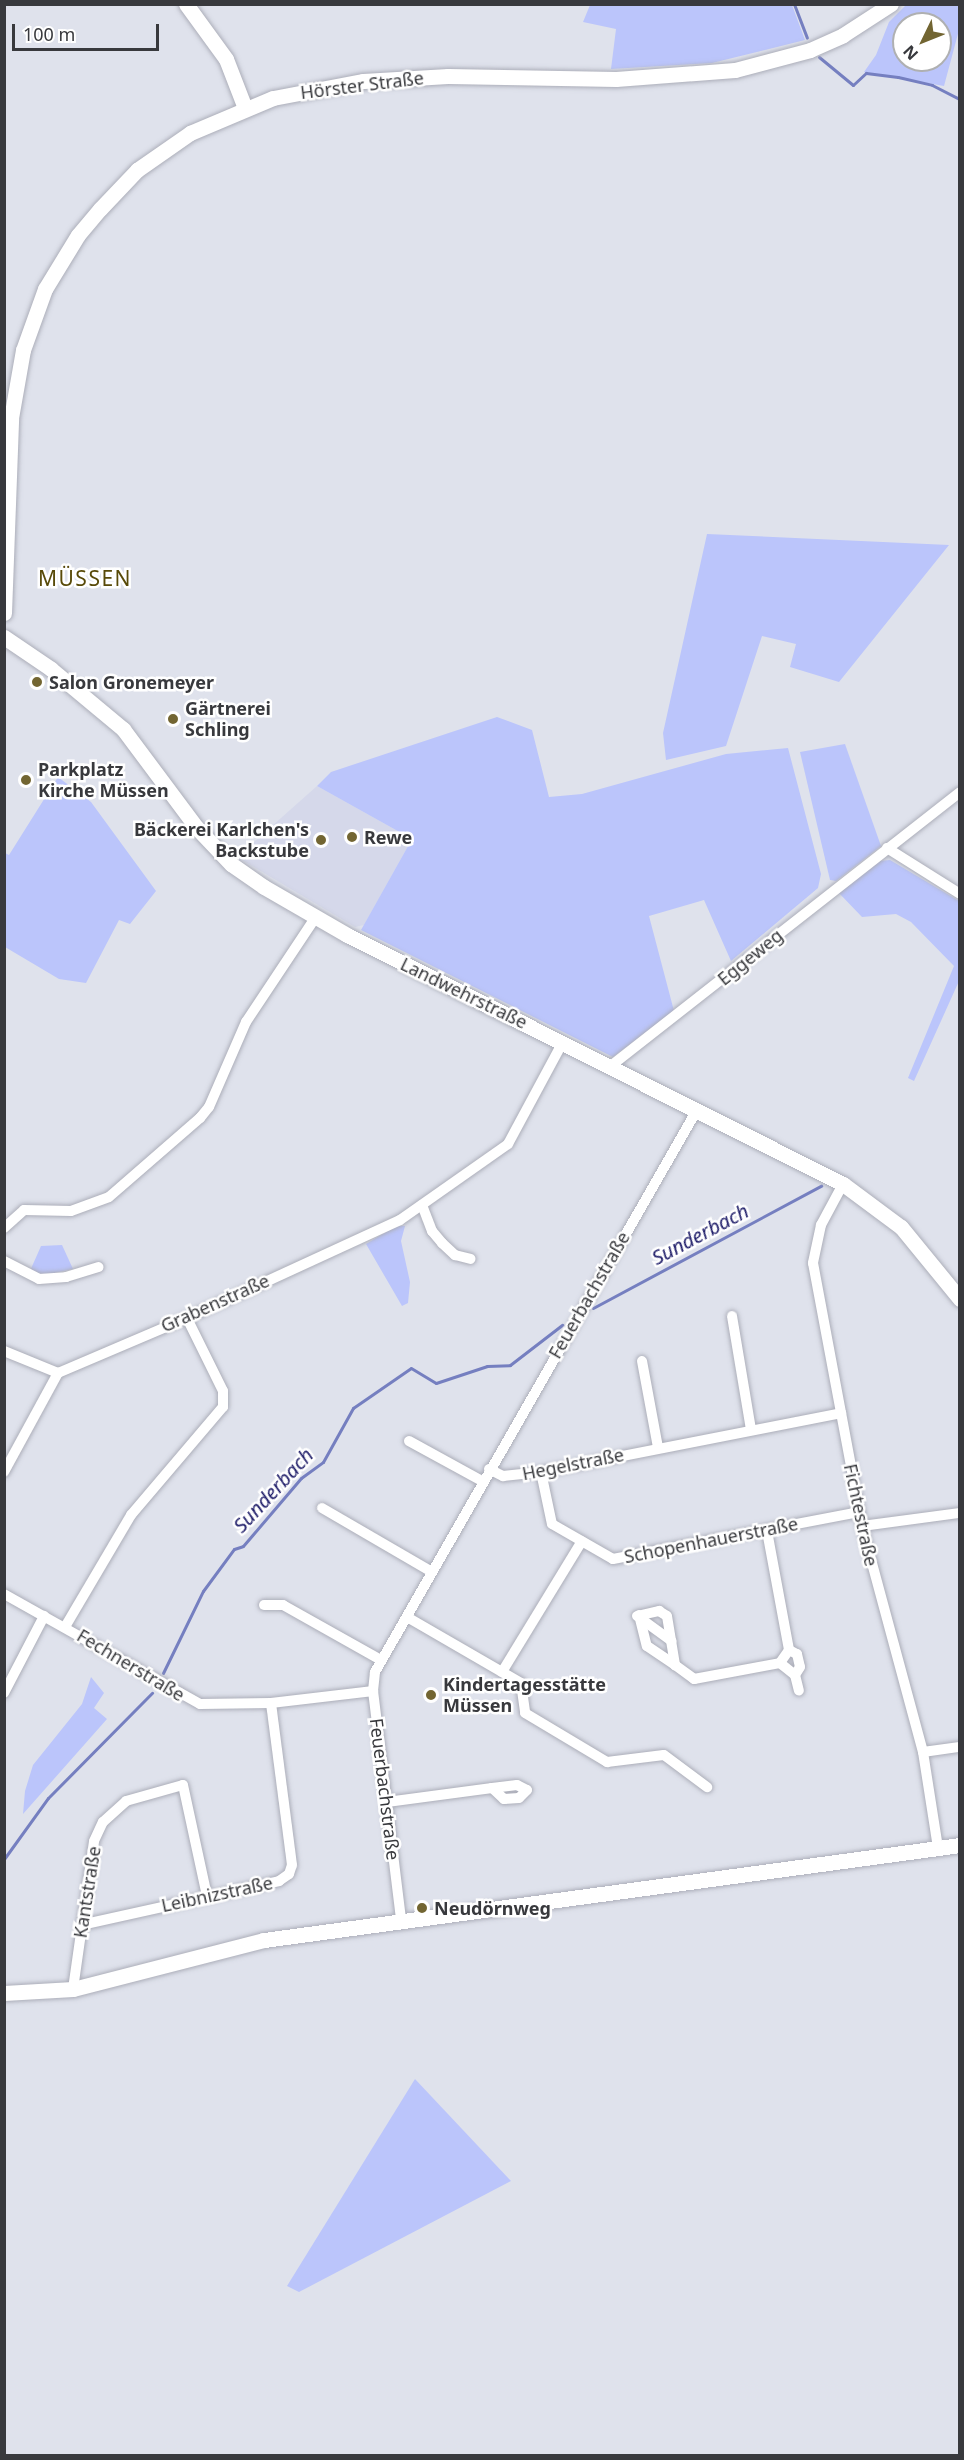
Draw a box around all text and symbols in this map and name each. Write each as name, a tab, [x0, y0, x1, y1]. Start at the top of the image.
scale bar	[15, 12, 162, 50]
north arrow	[892, 12, 952, 72]
text: 100 m	[23, 22, 75, 46]
text: N	[898, 41, 923, 65]
street label: Hörster Straße	[299, 67, 425, 103]
district label: MÜSSEN	[38, 565, 132, 591]
place label: Salon Gronemeyer	[49, 671, 214, 693]
marker: Salon Gronemeyer	[30, 675, 44, 689]
place label: Gärtnerei Schling	[185, 698, 271, 740]
marker: Gärtnerei Schling	[166, 712, 180, 726]
place label: Parkplatz Kirche Müssen	[38, 759, 169, 802]
marker: Parkplatz Kirche Müssen	[19, 773, 33, 787]
place label: Bäckerei Karlchen's Backstube	[134, 819, 309, 862]
place label: Rewe	[364, 826, 412, 848]
marker: Rewe	[345, 830, 359, 844]
marker: Bäckerei Karlchen's Backstube	[314, 833, 328, 847]
street label: Eggeweg	[713, 924, 787, 990]
street label: Landwehrstraße	[397, 953, 531, 1033]
water label: Sunderbach	[647, 1198, 753, 1270]
street label: Feuerbachstraße	[544, 1228, 634, 1362]
street label: Grabenstraße	[157, 1269, 273, 1337]
water label: Sunderbach	[228, 1443, 318, 1537]
street label: Hegelstraße	[520, 1444, 626, 1484]
street label: Fichtestraße	[840, 1462, 882, 1568]
street label: Schopenhauerstraße	[622, 1513, 800, 1567]
street label: Fechnerstraße	[73, 1624, 189, 1706]
place label: Kindertagesstätte Müssen	[443, 1674, 606, 1716]
marker: Kindertagesstätte Müssen	[424, 1688, 438, 1702]
street label: Feuerbachstraße	[366, 1717, 404, 1861]
street label: Kantstraße	[69, 1845, 105, 1939]
street label: Leibnizstraße	[159, 1872, 275, 1916]
place label: Neudörnweg	[434, 1897, 551, 1919]
marker: Neudörnweg	[415, 1901, 429, 1915]

